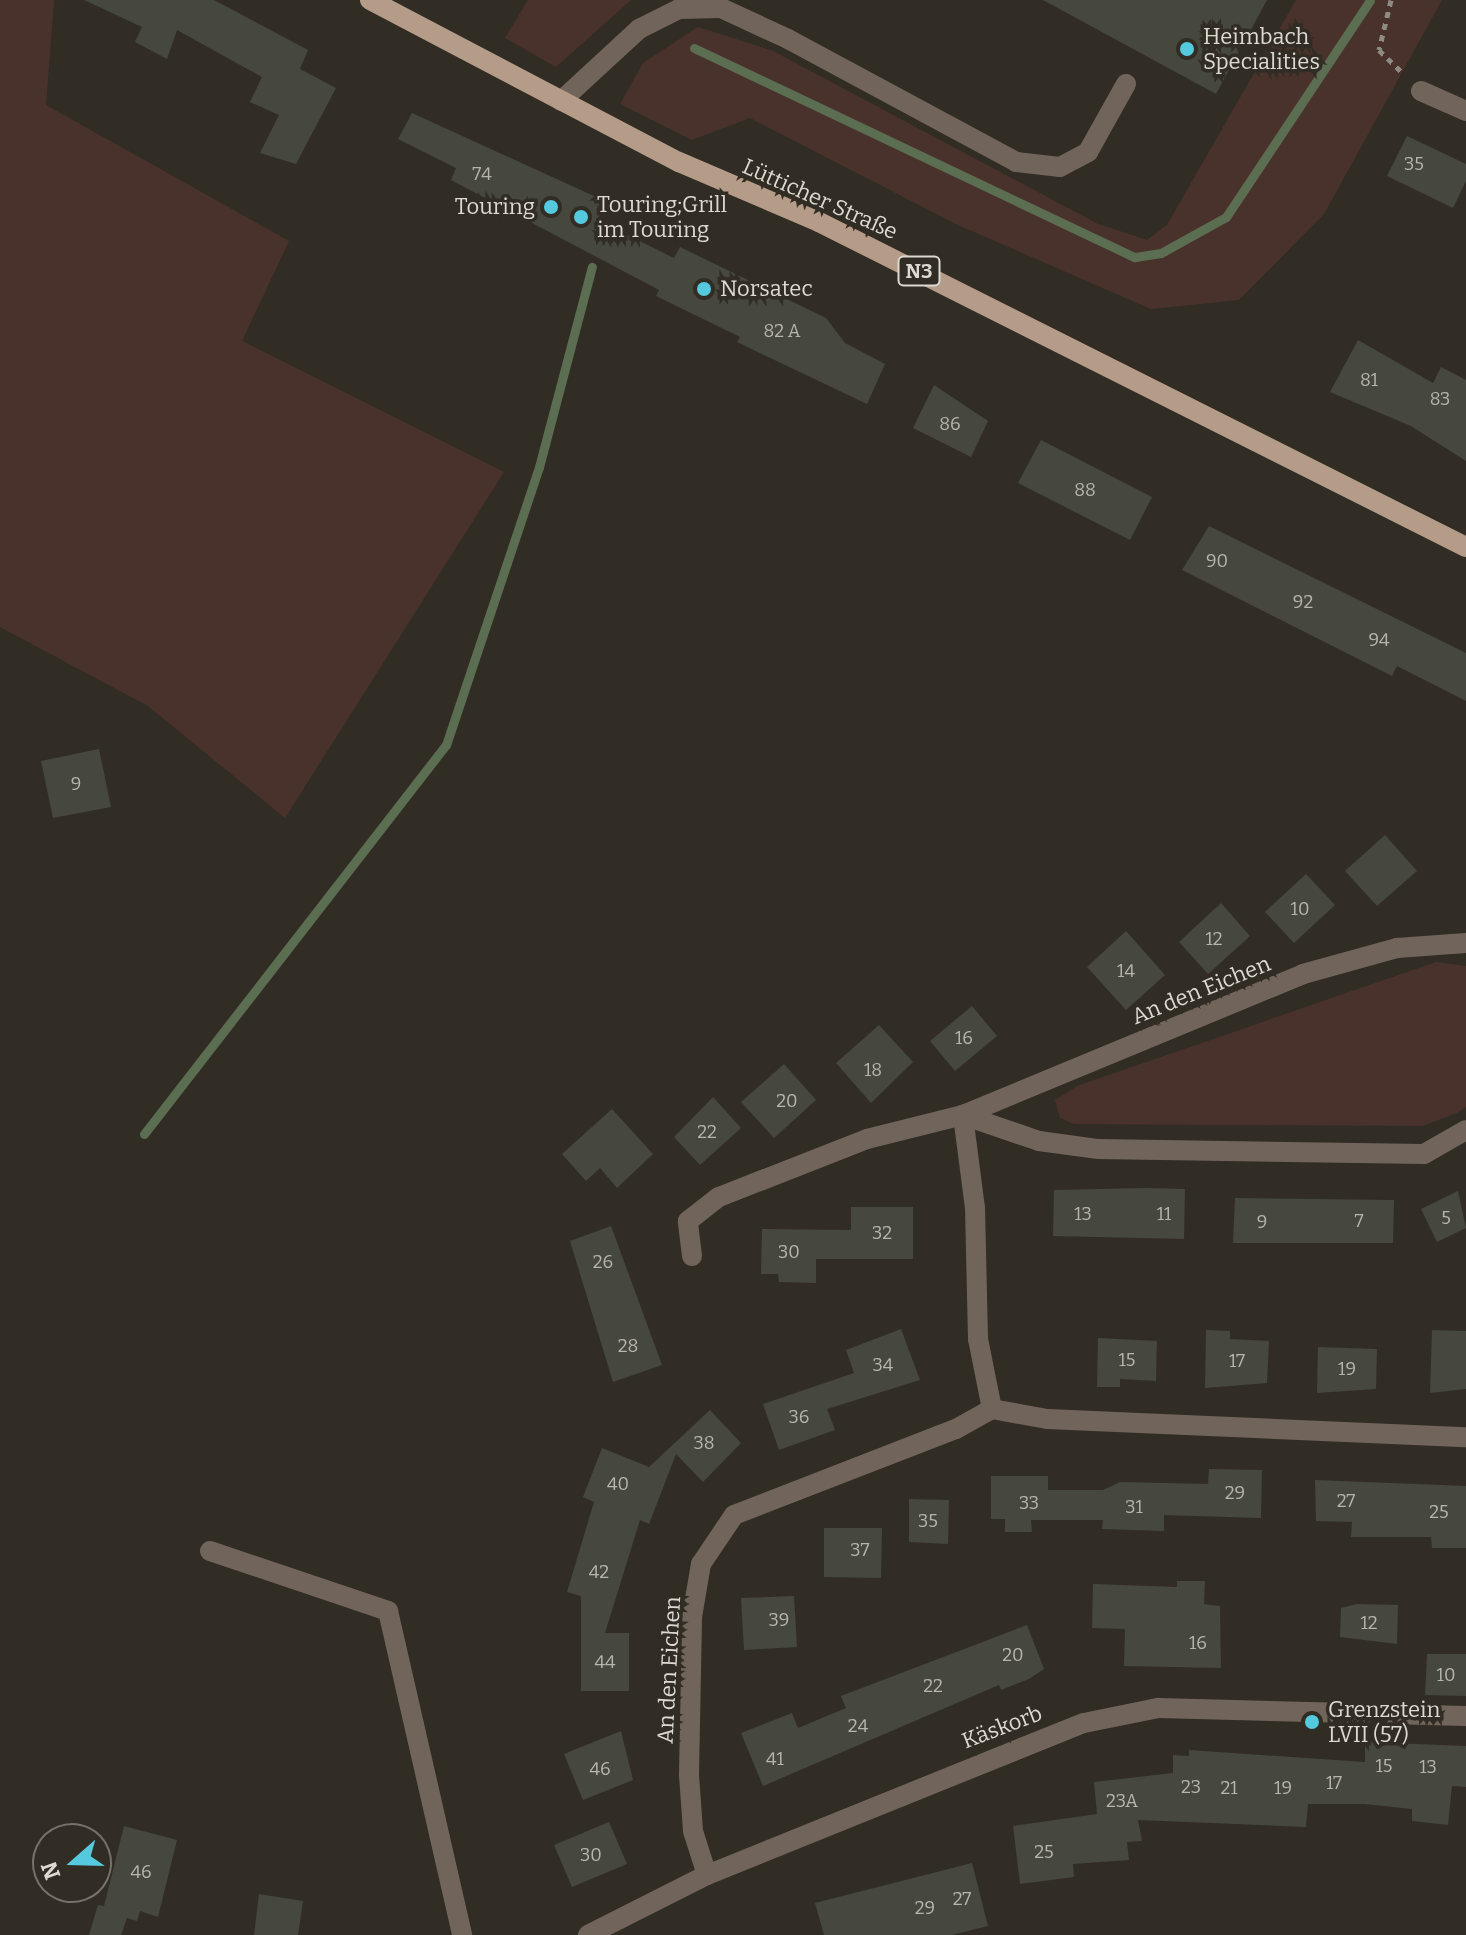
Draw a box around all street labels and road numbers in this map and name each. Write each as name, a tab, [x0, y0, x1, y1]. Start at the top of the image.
street label: Lütticher Straße	[738, 153, 902, 245]
road number: N3	[897, 255, 941, 287]
street label: An den Eichen	[1128, 950, 1274, 1030]
street label: An den Eichen	[652, 1596, 686, 1744]
street label: Käskorb	[958, 1700, 1046, 1754]

